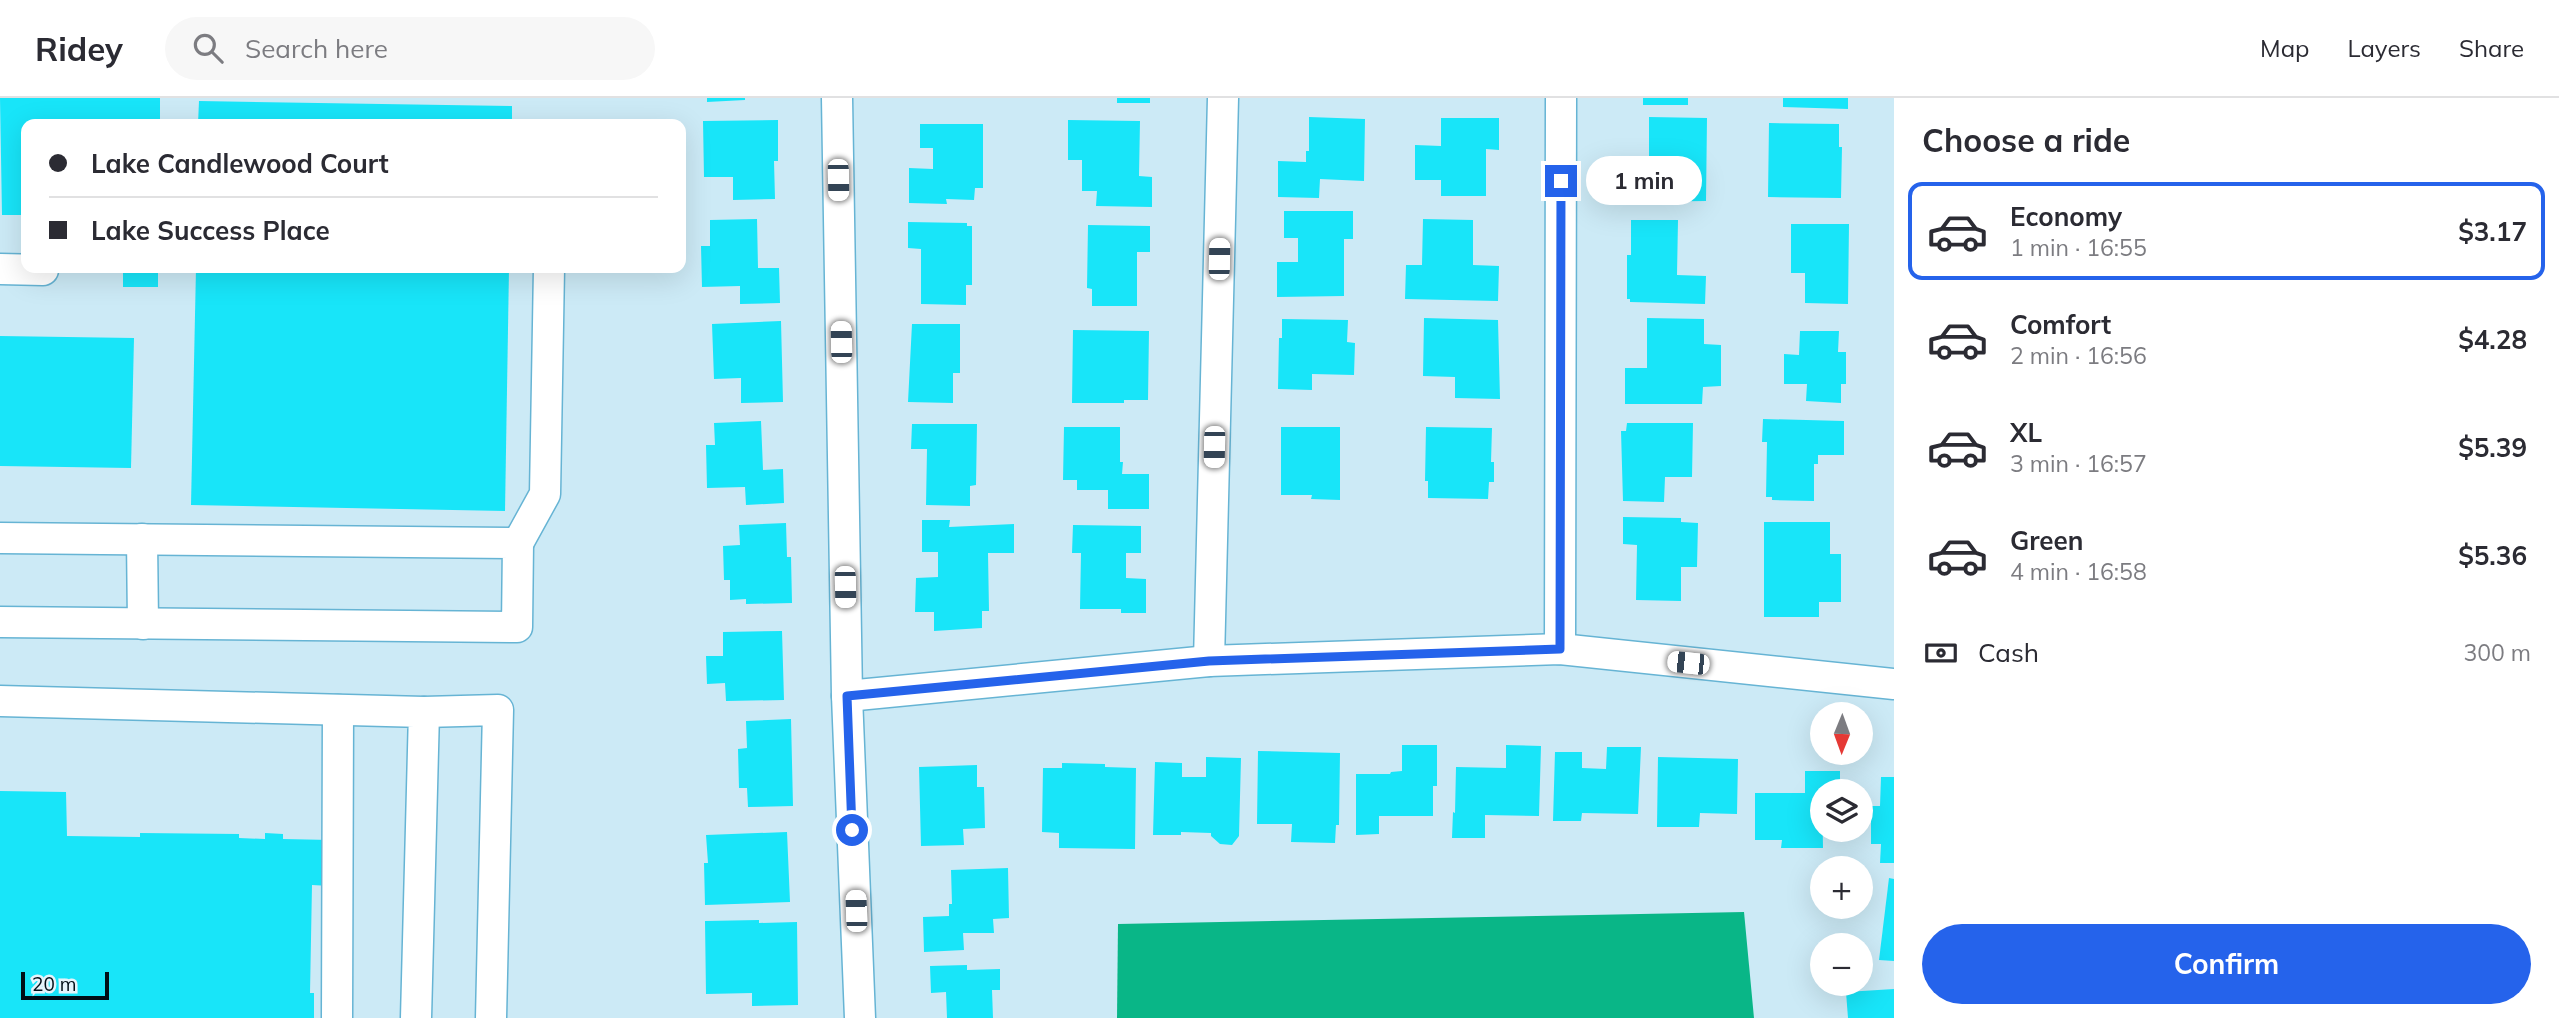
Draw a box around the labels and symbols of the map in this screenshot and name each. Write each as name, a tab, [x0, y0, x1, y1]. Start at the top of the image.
callout: 1 min	[1586, 156, 1701, 206]
car	[828, 159, 849, 201]
route end	[1545, 165, 1577, 197]
car	[1209, 238, 1230, 280]
car	[831, 321, 852, 363]
car	[1204, 426, 1225, 468]
car	[835, 566, 856, 608]
car	[1667, 650, 1710, 676]
north arrow	[1810, 702, 1872, 765]
route start	[836, 814, 868, 846]
car	[845, 890, 868, 932]
scale bar	[21, 969, 108, 1001]

